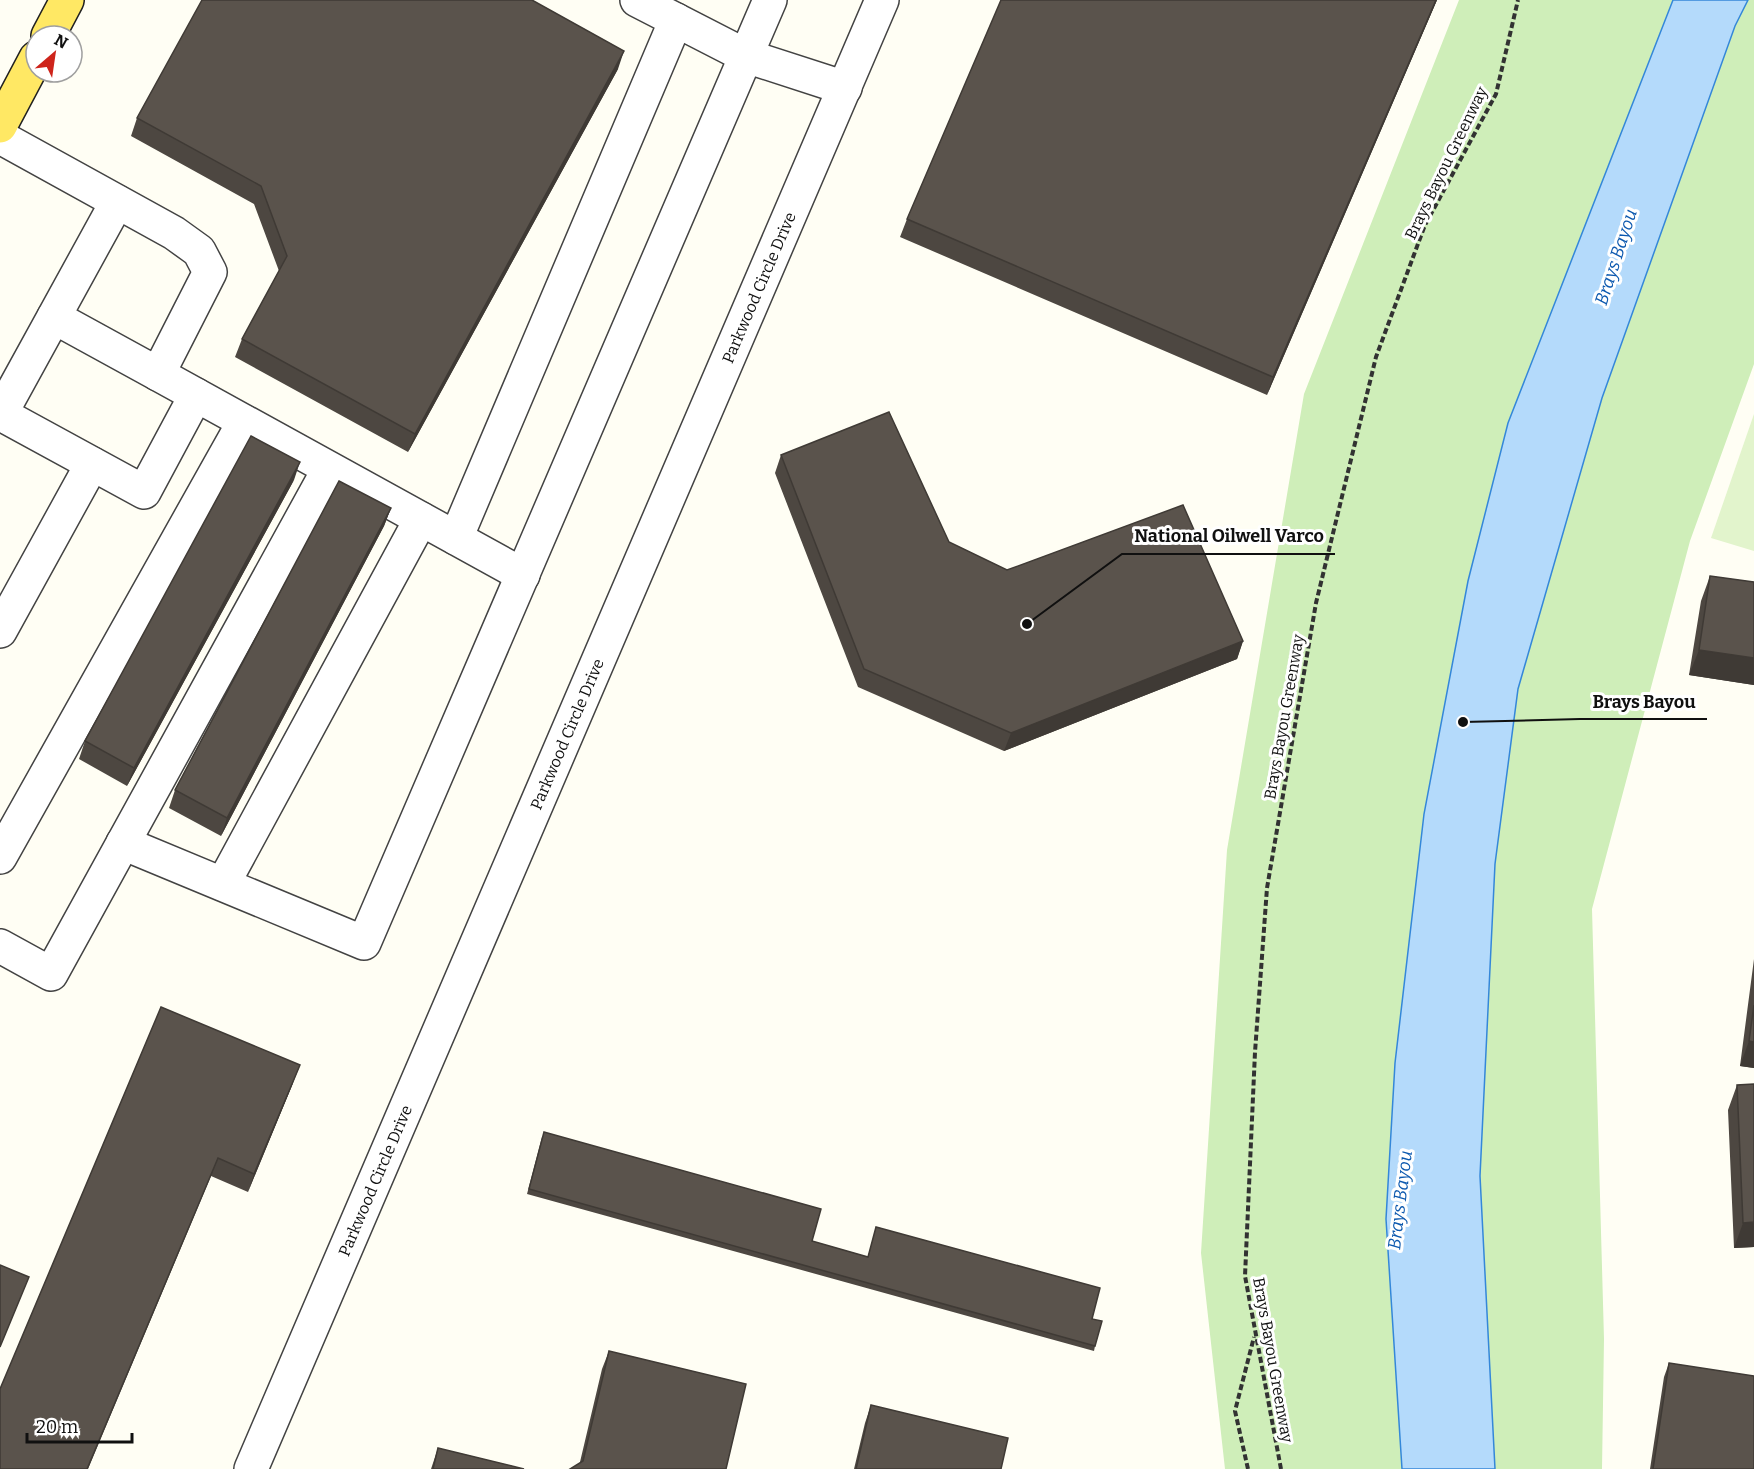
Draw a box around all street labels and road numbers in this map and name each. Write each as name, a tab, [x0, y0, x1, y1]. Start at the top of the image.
street label: Brays Bayou Greenway	[1401, 83, 1491, 242]
street label: Parkwood Circle Drive	[718, 209, 799, 366]
street label: Brays Bayou Greenway	[1260, 632, 1308, 801]
street label: Parkwood Circle Drive	[526, 656, 608, 812]
street label: Parkwood Circle Drive	[334, 1102, 416, 1259]
street label: Brays Bayou Greenway	[1249, 1276, 1297, 1445]

